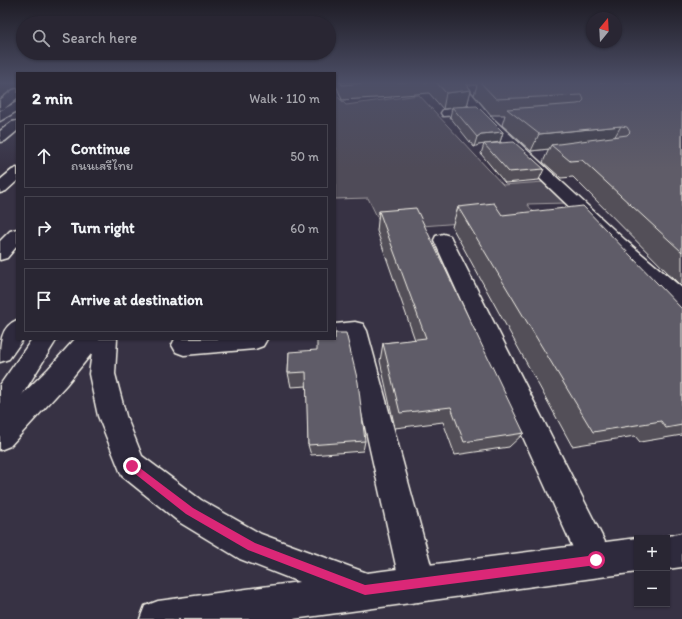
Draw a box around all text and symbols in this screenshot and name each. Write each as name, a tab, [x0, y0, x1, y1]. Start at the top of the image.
north arrow	[586, 12, 622, 48]
search box	[16, 16, 336, 60]
icon: search	[30, 27, 52, 49]
text: Search here	[62, 29, 137, 47]
text: 2 min	[32, 88, 72, 108]
text: Walk · 110 m	[249, 91, 320, 106]
text: Continue	[71, 140, 130, 158]
icon: ahead	[33, 145, 55, 167]
text: 50 m	[290, 149, 319, 164]
text: ถนนเสรีไทย	[71, 158, 133, 173]
icon: right	[33, 217, 55, 239]
text: Turn right	[71, 219, 135, 237]
text: 60 m	[290, 221, 319, 236]
icon: arrive	[33, 289, 55, 311]
text: Arrive at destination	[71, 291, 203, 309]
route end	[123, 457, 141, 475]
map controls	[634, 535, 670, 607]
button: +	[634, 535, 670, 571]
route start	[587, 551, 605, 569]
button: −	[634, 571, 670, 607]

